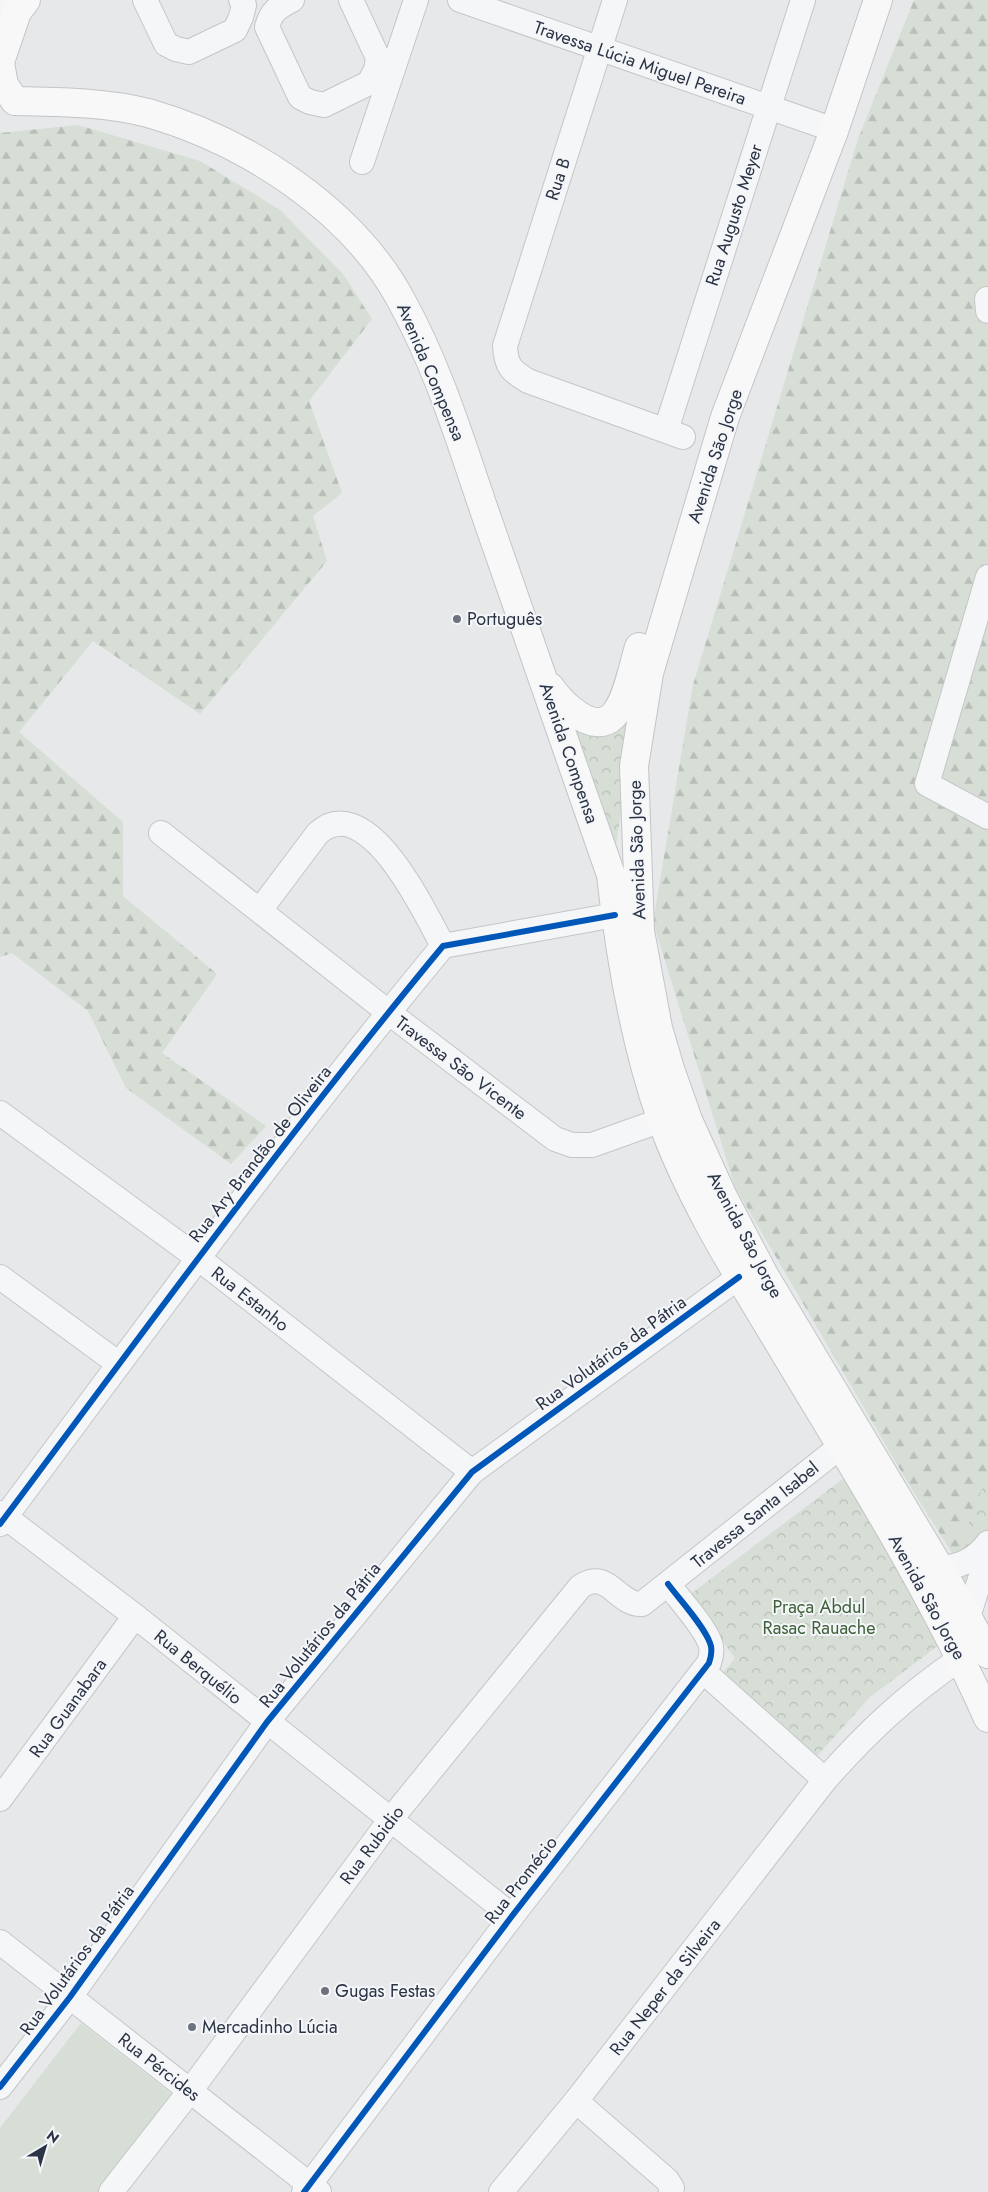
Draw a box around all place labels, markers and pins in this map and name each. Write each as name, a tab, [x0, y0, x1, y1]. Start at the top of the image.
place label: Português	[467, 606, 542, 632]
marker: Português	[451, 613, 463, 625]
place label: Gugas Festas	[335, 1978, 435, 2004]
marker: Gugas Festas	[319, 1985, 331, 1997]
place label: Mercadinho Lúcia	[202, 2014, 338, 2040]
marker: Mercadinho Lúcia	[186, 2021, 198, 2033]

